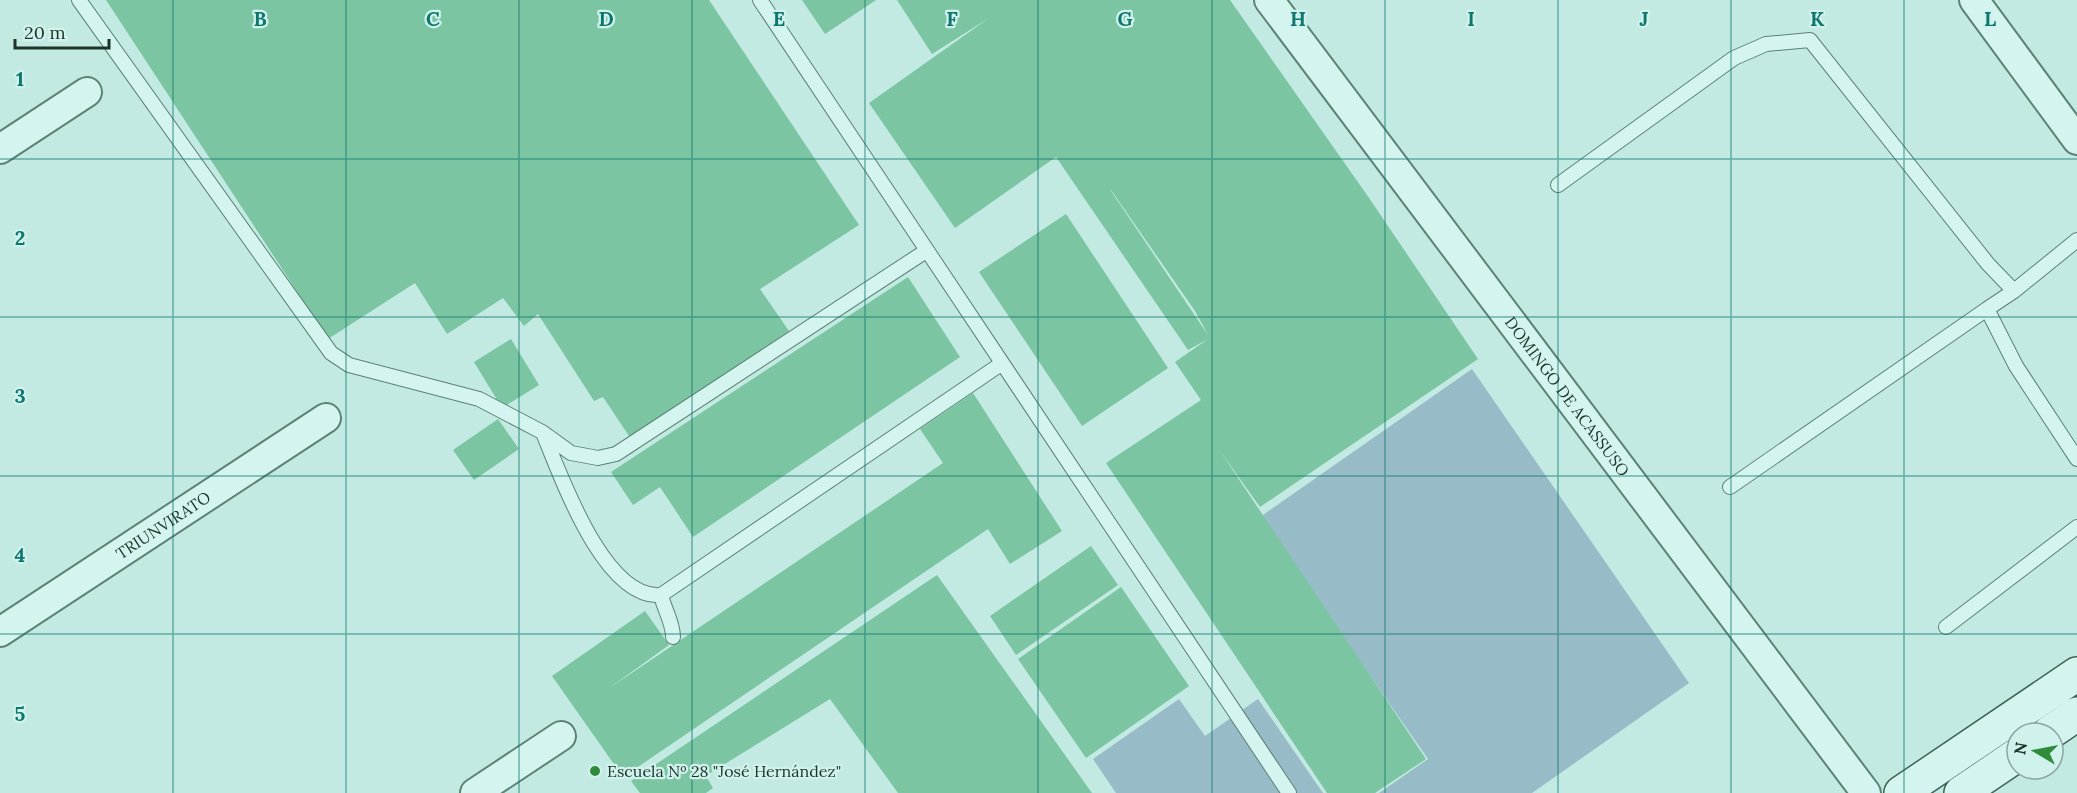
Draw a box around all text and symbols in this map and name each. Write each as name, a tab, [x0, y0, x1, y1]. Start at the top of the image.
text: B	[253, 6, 267, 31]
text: C	[426, 6, 440, 31]
text: D	[598, 6, 614, 31]
text: E	[773, 6, 785, 31]
text: F	[946, 6, 958, 31]
text: G	[1117, 6, 1133, 31]
text: H	[1290, 6, 1306, 31]
text: I	[1467, 6, 1475, 31]
text: J	[1639, 6, 1649, 31]
text: K	[1810, 6, 1825, 31]
text: L	[1984, 6, 1996, 31]
scale bar	[15, 12, 110, 50]
text: 20 m	[24, 21, 66, 44]
text: 1	[16, 66, 24, 91]
text: 2	[15, 225, 25, 250]
street label: DOMINGO DE ACASSUSO	[1501, 313, 1634, 480]
text: 3	[14, 383, 26, 408]
street label: TRIUNVIRATO	[112, 487, 214, 563]
text: 4	[15, 542, 26, 567]
text: 5	[15, 701, 26, 726]
north arrow	[2005, 721, 2065, 781]
text: N	[2009, 741, 2031, 756]
place label: Escuela Nº 28 "José Hernández"	[607, 761, 841, 781]
marker: Escuela Nº 28 "José Hernández"	[588, 764, 602, 778]

